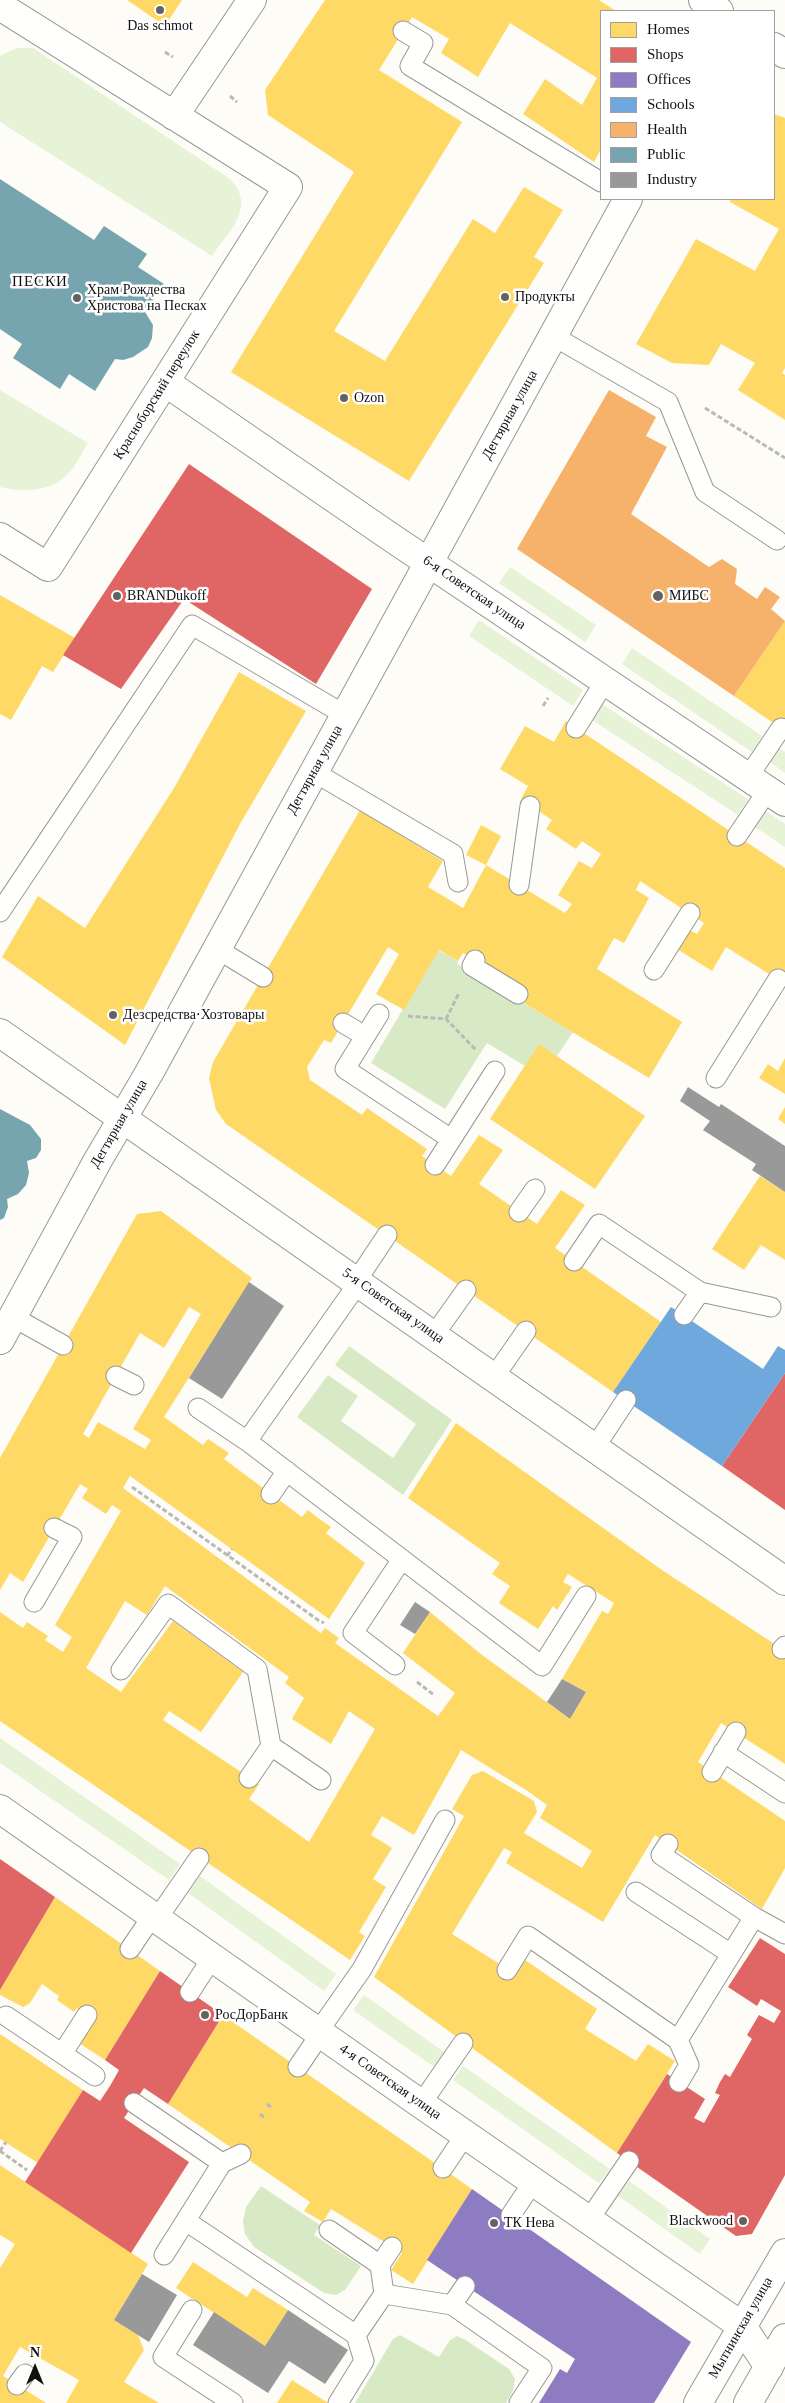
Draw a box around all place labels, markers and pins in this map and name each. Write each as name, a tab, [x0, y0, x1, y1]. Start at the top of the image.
marker: Das schmot	[154, 4, 166, 16]
place label: Das schmot	[127, 18, 193, 34]
place label: Храм Рождества Христова на Песках	[87, 282, 207, 314]
place label: Продукты	[515, 289, 575, 305]
marker: Продукты	[499, 291, 511, 303]
marker: Храм Рождества Христова на Песках	[71, 292, 83, 304]
place label: Ozon	[354, 390, 384, 406]
marker: Ozon	[338, 392, 350, 404]
place label: BRANDukoff	[127, 588, 206, 604]
place label: МИБС	[669, 588, 709, 604]
marker: МИБС	[651, 589, 665, 603]
marker: BRANDukoff	[111, 590, 123, 602]
place label: Дезсредства·Хозтовары	[123, 1007, 264, 1023]
marker: Дезсредства·Хозтовары	[107, 1009, 119, 1021]
place label: РосДорБанк	[215, 2007, 288, 2023]
marker: РосДорБанк	[199, 2009, 211, 2021]
place label: Blackwood	[669, 2213, 733, 2229]
place label: ТК Нева	[504, 2215, 554, 2231]
marker: Blackwood	[737, 2215, 749, 2227]
marker: ТК Нева	[488, 2217, 500, 2229]

